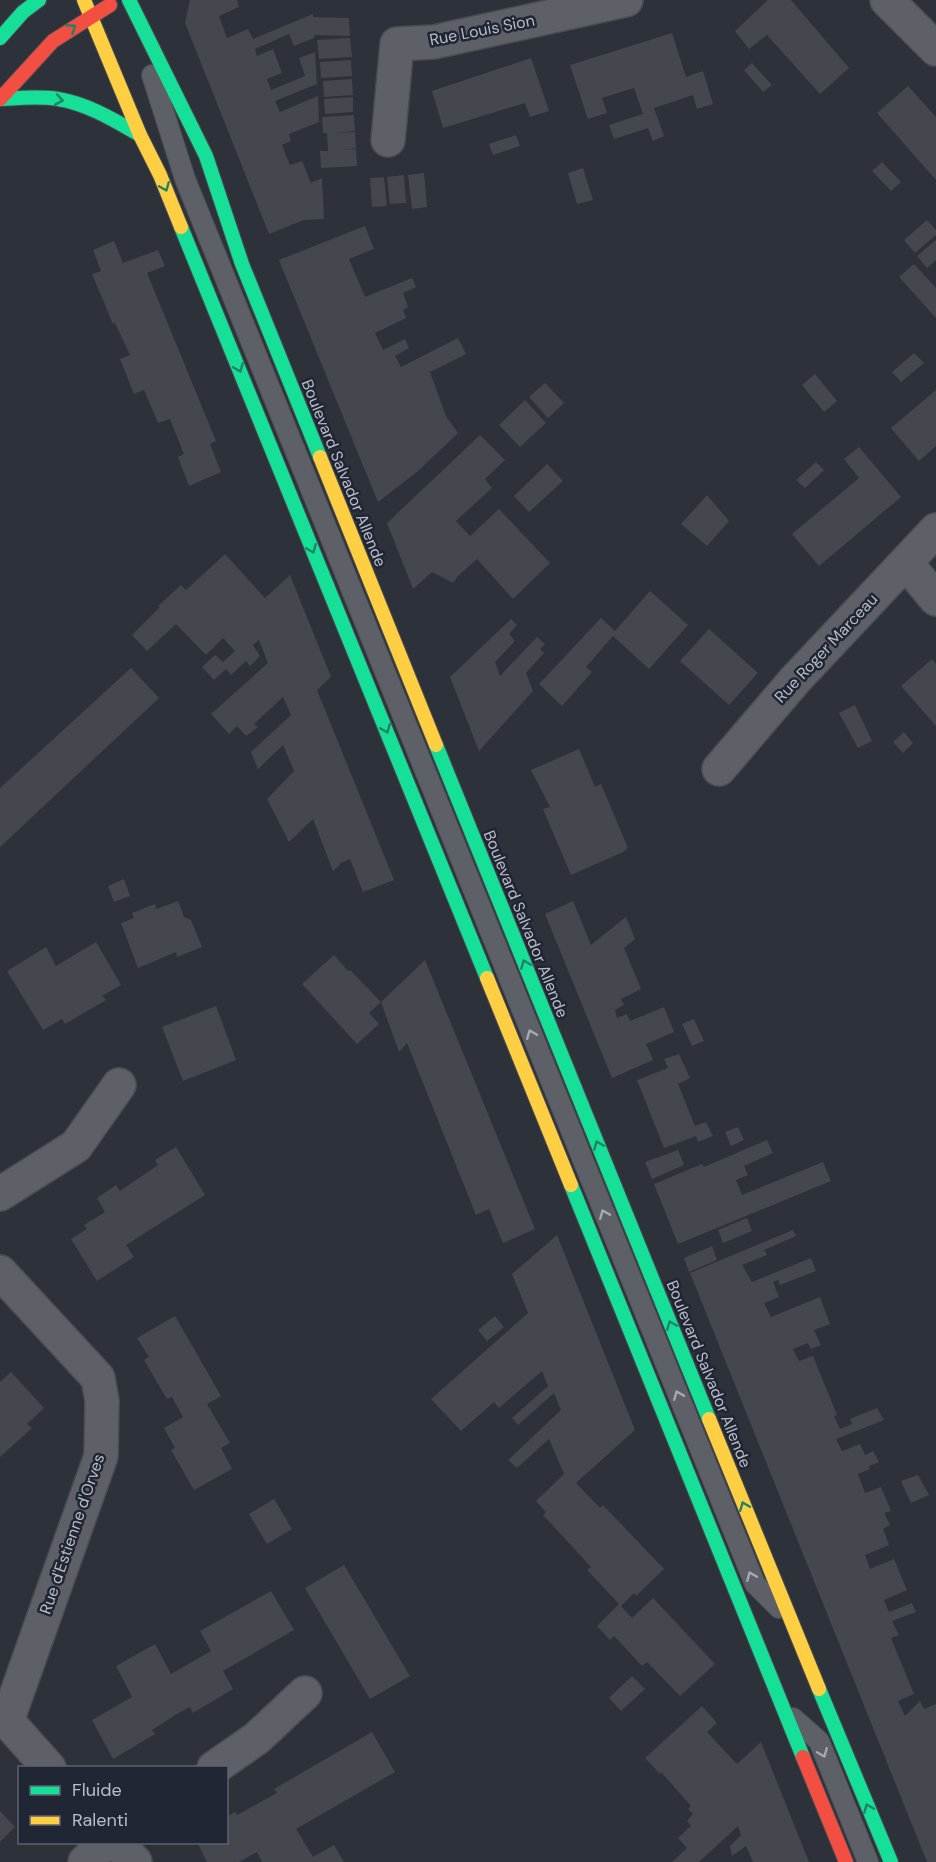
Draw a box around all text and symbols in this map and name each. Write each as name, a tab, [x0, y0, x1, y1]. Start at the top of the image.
street label: Rue Louis Sion	[428, 10, 536, 50]
one-way arrow	[66, 24, 76, 36]
one-way arrow	[54, 93, 64, 106]
one-way arrow	[158, 181, 170, 192]
one-way arrow	[232, 362, 244, 373]
street label: Boulevard Salvador Allende	[297, 376, 391, 570]
one-way arrow	[305, 542, 317, 553]
street label: Rue Roger Marceau	[770, 589, 882, 707]
one-way arrow	[379, 723, 391, 734]
street label: Boulevard Salvador Allende	[479, 827, 573, 1021]
one-way arrow	[520, 959, 532, 970]
one-way arrow	[526, 1029, 538, 1040]
one-way arrow	[593, 1140, 605, 1151]
one-way arrow	[599, 1210, 612, 1220]
street label: Boulevard Salvador Allende	[662, 1277, 756, 1471]
one-way arrow	[666, 1321, 678, 1332]
one-way arrow	[673, 1390, 685, 1401]
street label: Rue d'Estienne d'Orves	[35, 1451, 109, 1617]
one-way arrow	[739, 1501, 751, 1512]
one-way arrow	[746, 1571, 758, 1582]
one-way arrow	[816, 1746, 828, 1757]
legend	[18, 1766, 228, 1844]
text: Fluide	[72, 1778, 122, 1802]
one-way arrow	[863, 1803, 875, 1814]
text: Ralenti	[72, 1808, 128, 1832]

